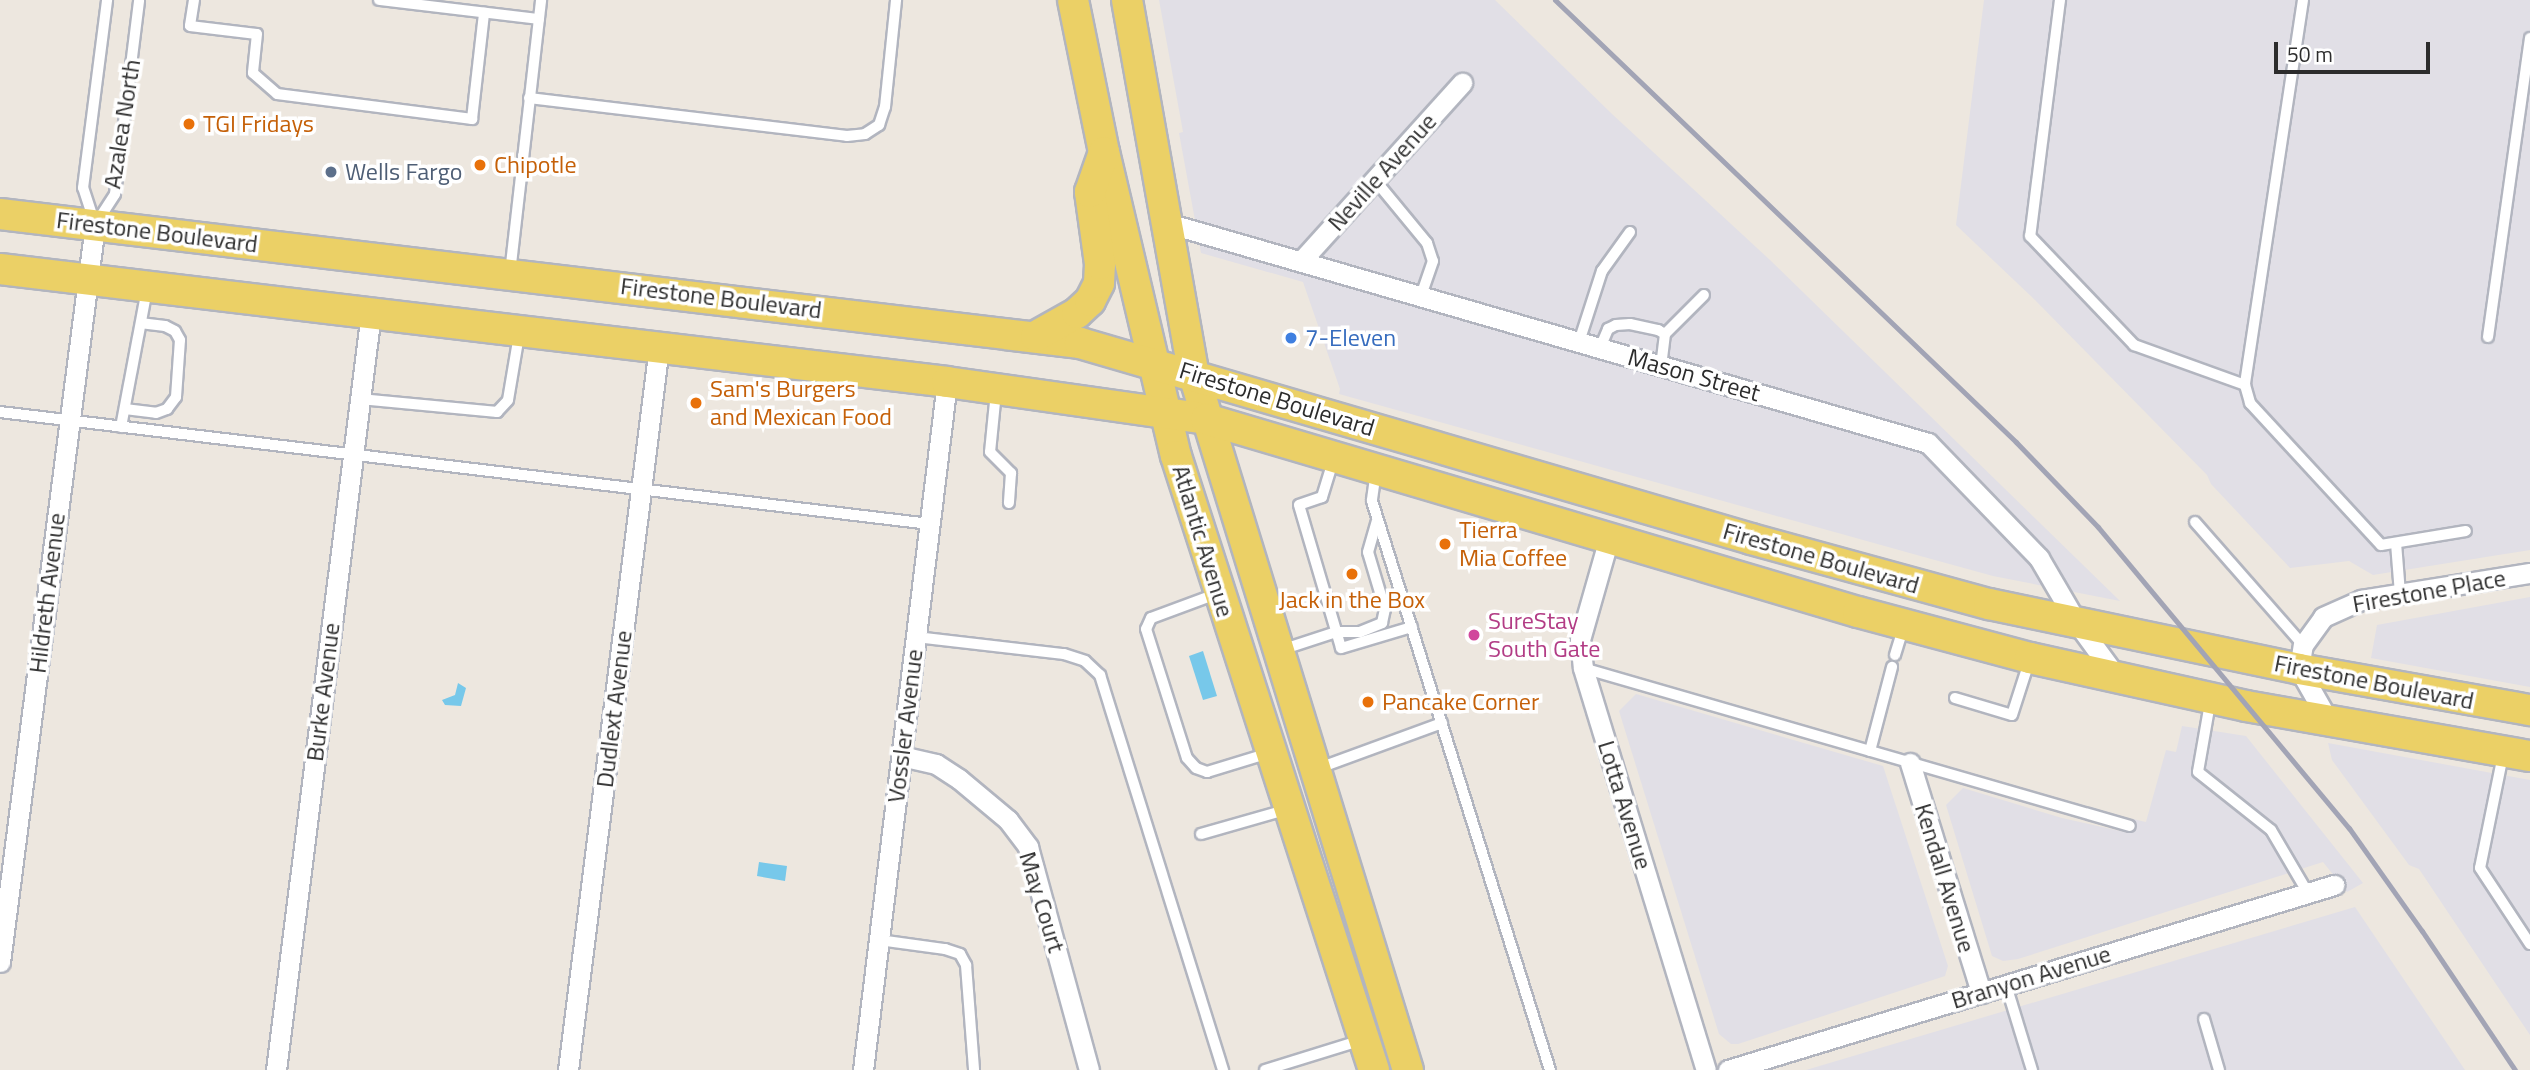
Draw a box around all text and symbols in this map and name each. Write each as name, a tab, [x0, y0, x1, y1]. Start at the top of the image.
scale bar	[2278, 28, 2434, 72]
text: 50 m	[2287, 38, 2333, 70]
street label: Azalea North	[98, 57, 146, 191]
street label: Neville Avenue	[1322, 107, 1442, 237]
place label: TGI Fridays	[203, 110, 314, 138]
marker: TGI Fridays	[181, 116, 197, 132]
place label: Chipotle	[494, 151, 577, 179]
marker: Chipotle	[472, 157, 488, 173]
place label: Wells Fargo	[345, 158, 462, 186]
marker: Wells Fargo	[323, 164, 339, 180]
street label: Firestone Boulevard	[55, 205, 259, 259]
street label: Firestone Boulevard	[619, 271, 823, 325]
place label: 7-Eleven	[1305, 324, 1396, 352]
marker: 7-Eleven	[1283, 330, 1299, 346]
street label: Mason Street	[1625, 342, 1763, 408]
street label: Firestone Boulevard	[1176, 356, 1378, 442]
place label: Sam's Burgers and Mexican Food	[710, 375, 892, 431]
marker: Sam's Burgers and Mexican Food	[688, 395, 704, 411]
street label: Atlantic Avenue	[1166, 462, 1240, 620]
street label: Hildreth Avenue	[23, 511, 71, 675]
place label: Tierra Mia Coffee	[1459, 516, 1567, 572]
street label: Firestone Boulevard	[1720, 516, 1922, 600]
marker: Tierra Mia Coffee	[1437, 536, 1453, 552]
street label: Firestone Place	[2350, 563, 2508, 619]
marker: Jack in the Box	[1344, 566, 1360, 582]
place label: Jack in the Box	[1279, 586, 1425, 614]
place label: SureStay South Gate	[1488, 607, 1600, 663]
street label: Burke Avenue	[300, 621, 346, 763]
marker: SureStay South Gate	[1466, 627, 1482, 643]
street label: Dudlext Avenue	[590, 629, 638, 789]
street label: Vossler Avenue	[881, 648, 929, 804]
street label: Firestone Boulevard	[2272, 649, 2476, 715]
place label: Pancake Corner	[1382, 688, 1539, 716]
marker: Pancake Corner	[1360, 694, 1376, 710]
street label: Lotta Avenue	[1592, 737, 1658, 873]
street label: Kendall Avenue	[1909, 800, 1981, 956]
street label: May Court	[1013, 848, 1071, 956]
street label: Branyon Avenue	[1948, 939, 2114, 1015]

